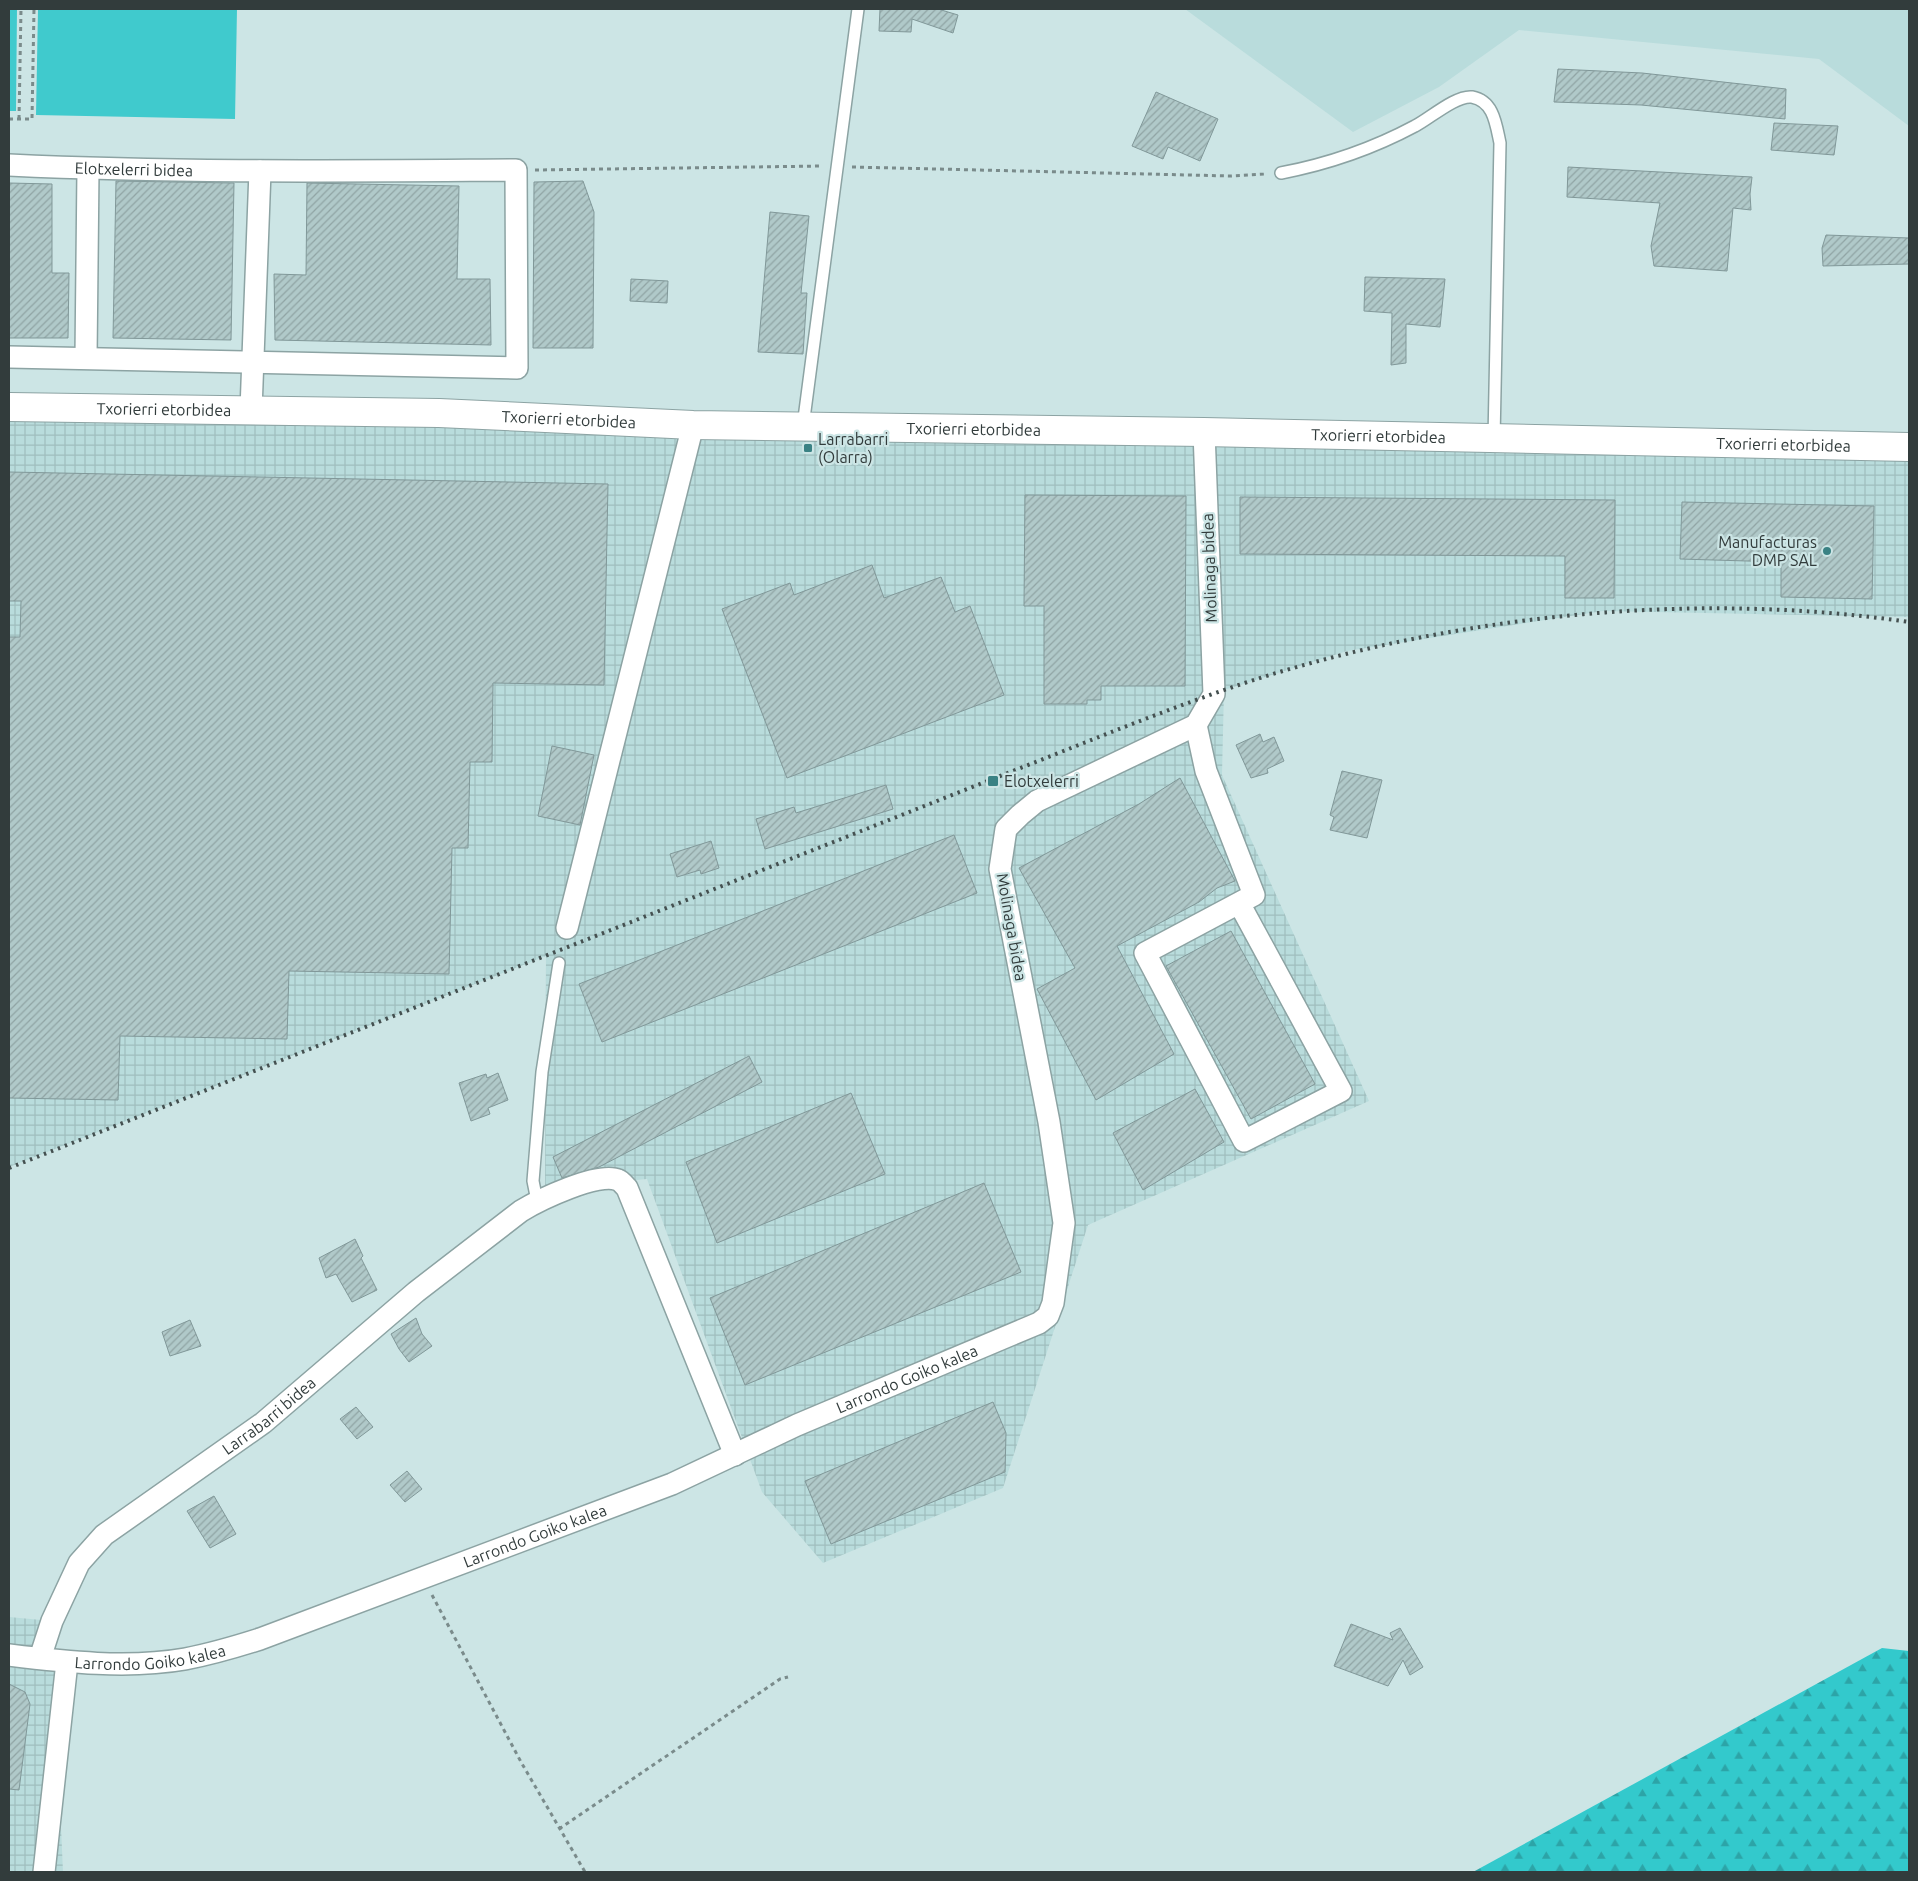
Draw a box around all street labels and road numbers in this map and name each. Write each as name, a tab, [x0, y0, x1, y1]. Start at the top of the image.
street label: Elotxelerri bidea	[74, 159, 193, 179]
street label: Txorierri etorbidea	[96, 399, 231, 419]
street label: Txorierri etorbidea	[501, 407, 637, 431]
street label: Txorierri etorbidea	[906, 419, 1041, 439]
street label: Txorierri etorbidea	[1311, 425, 1446, 446]
street label: Txorierri etorbidea	[1716, 434, 1851, 455]
street label: Molinaga bidea	[1198, 513, 1220, 623]
street label: Molinaga bidea	[994, 872, 1030, 982]
street label: Larrondo Goiko kalea	[833, 1341, 980, 1416]
street label: Larrabarri bidea	[219, 1373, 319, 1458]
street label: Larrondo Goiko kalea	[461, 1500, 609, 1571]
street label: Larrondo Goiko kalea	[74, 1641, 227, 1673]

